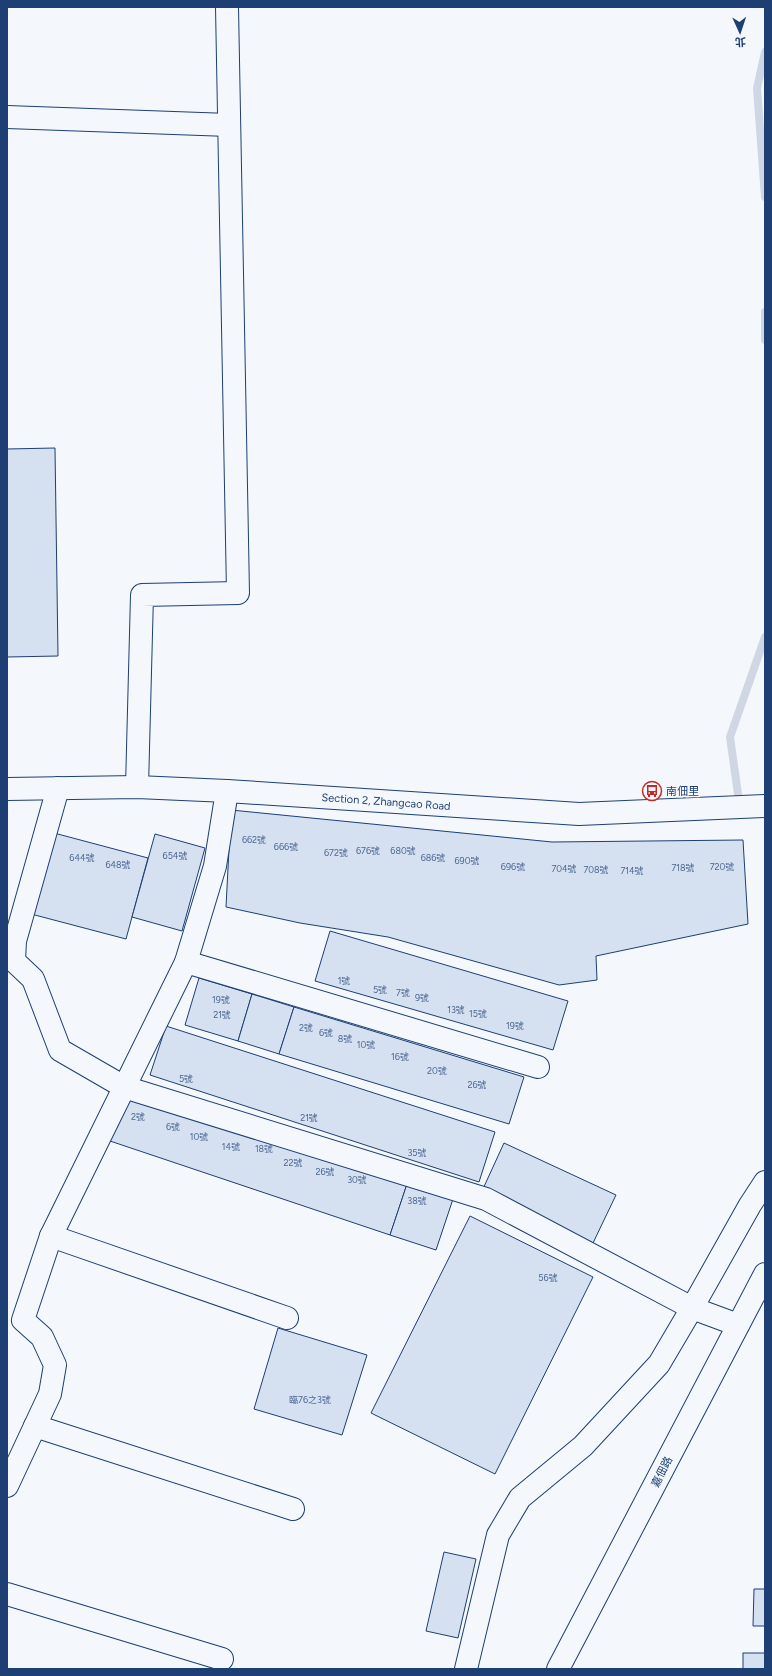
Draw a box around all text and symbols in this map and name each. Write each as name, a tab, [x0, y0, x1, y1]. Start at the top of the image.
north arrow	[720, 12, 760, 52]
text: 北	[735, 35, 746, 48]
bus stop icon: 南佃里	[641, 780, 663, 802]
place label: 南佃里	[666, 785, 699, 798]
street label: Section 2, Zhangcao Road	[321, 791, 451, 813]
house number: 662號	[242, 834, 266, 845]
house number: 666號	[274, 841, 298, 852]
house number: 676號	[356, 845, 380, 856]
house number: 680號	[390, 845, 416, 856]
house number: 672號	[324, 847, 348, 858]
house number: 654號	[163, 850, 187, 861]
house number: 644號	[69, 852, 95, 863]
house number: 686號	[421, 852, 445, 863]
house number: 690號	[455, 855, 479, 866]
house number: 648號	[105, 859, 131, 870]
house number: 696號	[501, 861, 525, 872]
house number: 720號	[710, 861, 734, 872]
house number: 718號	[671, 862, 695, 873]
house number: 704號	[551, 863, 577, 874]
house number: 708號	[583, 864, 609, 875]
house number: 714號	[620, 865, 644, 876]
house number: 1號	[338, 975, 350, 986]
house number: 5號	[373, 984, 387, 995]
house number: 7號	[396, 987, 410, 998]
house number: 9號	[415, 992, 429, 1003]
house number: 19號	[212, 994, 230, 1005]
house number: 13號	[447, 1004, 465, 1015]
house number: 15號	[469, 1008, 487, 1019]
house number: 21號	[213, 1009, 231, 1020]
house number: 19號	[506, 1020, 524, 1031]
house number: 2號	[299, 1022, 313, 1033]
house number: 6號	[319, 1027, 333, 1038]
house number: 8號	[338, 1033, 352, 1044]
house number: 10號	[357, 1039, 375, 1050]
house number: 16號	[391, 1051, 409, 1062]
house number: 20號	[427, 1065, 447, 1076]
house number: 5號	[179, 1073, 193, 1084]
house number: 26號	[467, 1079, 487, 1090]
house number: 2號	[131, 1111, 145, 1122]
house number: 21號	[300, 1112, 318, 1123]
house number: 6號	[166, 1121, 180, 1132]
house number: 10號	[190, 1131, 208, 1142]
house number: 14號	[222, 1141, 240, 1152]
house number: 18號	[255, 1143, 273, 1154]
house number: 35號	[407, 1147, 427, 1158]
house number: 22號	[283, 1157, 303, 1168]
house number: 26號	[315, 1166, 335, 1177]
house number: 30號	[347, 1174, 367, 1185]
house number: 38號	[407, 1195, 427, 1206]
house number: 56號	[538, 1272, 558, 1283]
house number: 臨76之3號	[289, 1394, 331, 1405]
street label: 嘉佃路	[649, 1454, 675, 1490]

